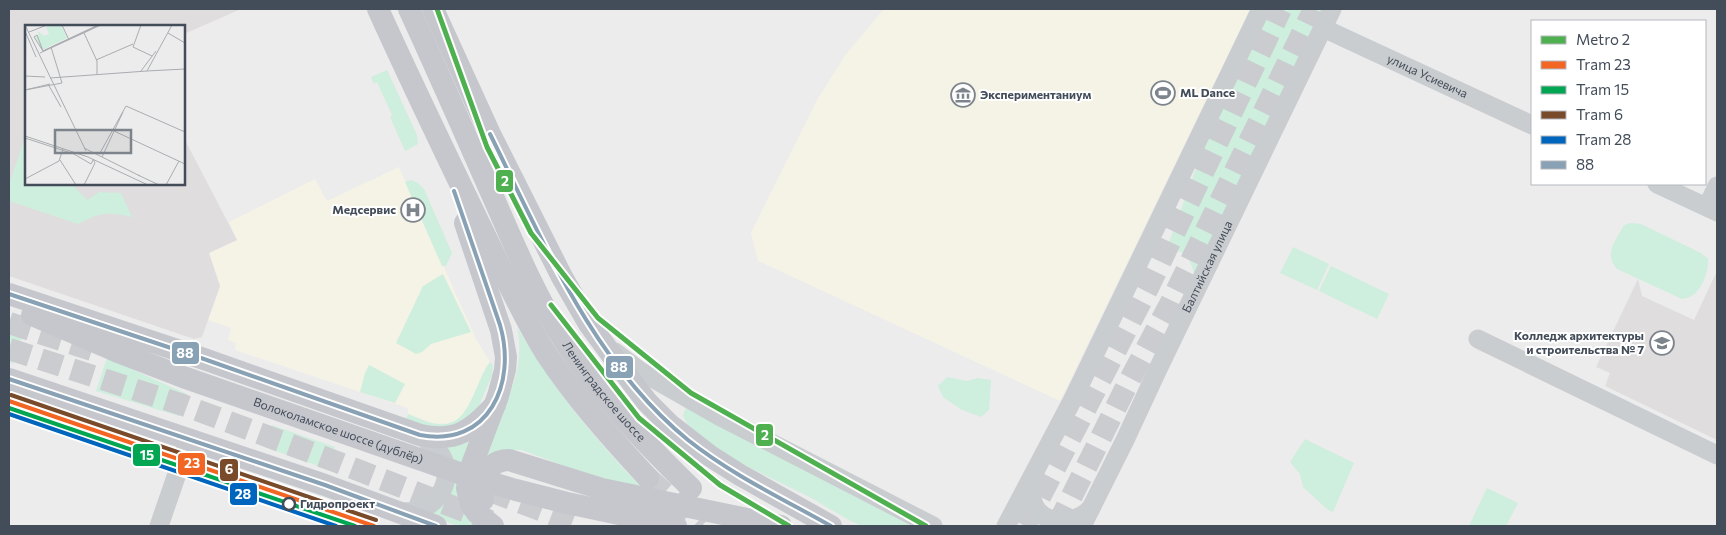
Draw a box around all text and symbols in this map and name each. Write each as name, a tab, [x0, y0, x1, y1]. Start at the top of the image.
legend	[1531, 20, 1706, 185]
inset map	[25, 25, 185, 185]
text: Metro 2	[1576, 30, 1630, 48]
street label: улица Усиевича	[1385, 51, 1470, 100]
text: Tram 23	[1576, 55, 1631, 73]
sports icon: ML Dance	[1150, 80, 1176, 106]
text: Tram 15	[1576, 80, 1629, 98]
museum icon: Экспериментаниум	[950, 82, 976, 108]
place label: ML Dance	[1180, 85, 1235, 99]
place label: Экспериментаниум	[980, 87, 1091, 101]
text: Tram 6	[1576, 105, 1623, 123]
text: Tram 28	[1576, 130, 1631, 148]
text: 88	[1576, 155, 1594, 173]
line badge: 2	[495, 169, 514, 193]
text: 2	[501, 172, 509, 189]
hospital icon: Медсервис	[400, 197, 426, 223]
place label: Медсервис	[332, 202, 396, 216]
street label: Балтийская улица	[1178, 218, 1235, 314]
place label: Колледж архитектуры и строительства № 7	[1514, 328, 1644, 356]
school or university icon: Колледж архитектуры и строительства № 7	[1649, 330, 1675, 356]
street label: Ленинградское шоссе	[560, 338, 649, 444]
line badge: 88	[171, 341, 200, 365]
text: 88	[176, 344, 194, 361]
line badge: 88	[605, 355, 634, 379]
text: 88	[610, 358, 628, 375]
street label: Волоколамское шоссе (дублёр)	[252, 394, 425, 466]
line badge: 2	[755, 423, 774, 447]
text: 2	[761, 426, 769, 443]
line badge: 15	[132, 443, 161, 467]
text: 15	[140, 446, 154, 463]
line badge: 23	[177, 452, 206, 476]
text: 23	[184, 454, 200, 471]
line badge: 6	[219, 458, 239, 482]
text: 6	[225, 460, 234, 477]
line badge: 28	[229, 482, 258, 506]
text: 28	[235, 485, 252, 502]
place label: Гидропроект	[300, 496, 375, 510]
marker: Гидропроект	[282, 497, 296, 511]

